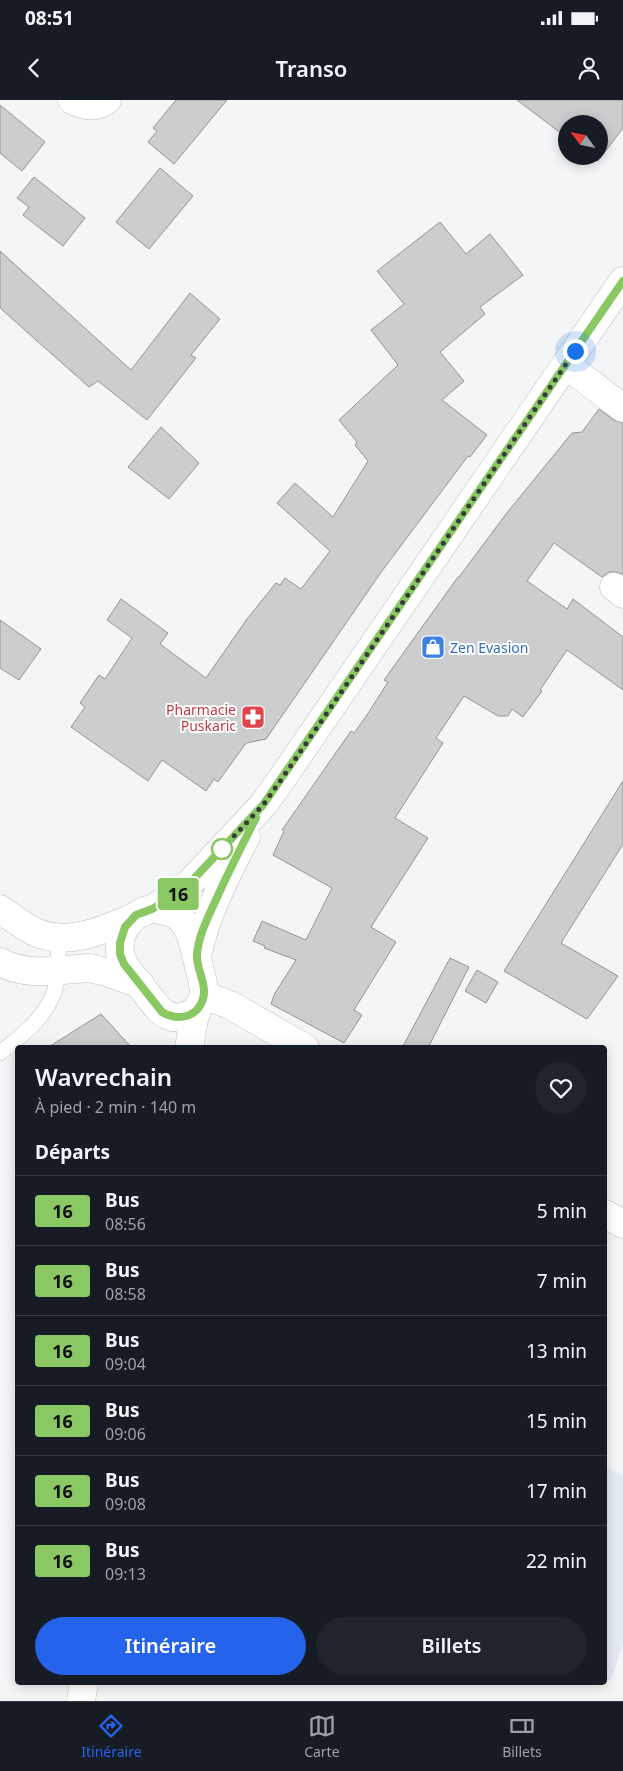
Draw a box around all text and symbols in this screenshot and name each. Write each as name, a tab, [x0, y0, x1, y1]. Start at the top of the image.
text: 08:51	[25, 5, 74, 31]
text: Transo	[276, 53, 347, 83]
icon: back	[20, 54, 48, 82]
icon: person	[575, 54, 603, 82]
north arrow	[558, 115, 608, 165]
map controls	[558, 115, 608, 165]
your location	[563, 339, 588, 364]
shop icon: Zen Evasion	[420, 634, 446, 660]
place label: Zen Evasion	[450, 638, 528, 657]
place label: Pharmacie Puskaric	[166, 700, 236, 735]
pharmacy icon: Pharmacie Puskaric	[240, 704, 266, 730]
unlabelled marker	[211, 838, 233, 860]
line badge: 16	[156, 878, 200, 910]
text: 16	[168, 882, 188, 906]
text: Wavrechain	[35, 1060, 172, 1093]
button: heart	[535, 1062, 587, 1114]
text: À pied · 2 min · 140 m	[35, 1096, 196, 1118]
text: Départs	[35, 1139, 110, 1165]
text: Bus	[105, 1187, 140, 1213]
text: 5 min	[537, 1198, 587, 1224]
text: 16	[52, 1199, 73, 1223]
text: 08:56	[105, 1213, 146, 1235]
text: Bus	[105, 1257, 140, 1283]
text: 7 min	[537, 1268, 587, 1294]
text: 16	[52, 1269, 73, 1293]
text: 08:58	[105, 1283, 146, 1305]
text: Bus	[105, 1327, 140, 1353]
text: 13 min	[526, 1338, 587, 1364]
text: 16	[52, 1339, 73, 1363]
text: 09:04	[105, 1353, 146, 1375]
text: Bus	[105, 1397, 140, 1423]
text: 15 min	[526, 1408, 587, 1434]
text: 16	[52, 1409, 73, 1433]
text: 09:06	[105, 1423, 146, 1445]
text: Bus	[105, 1467, 140, 1493]
text: 17 min	[526, 1478, 587, 1504]
text: 16	[52, 1479, 73, 1503]
text: 09:08	[105, 1493, 146, 1515]
text: Bus	[105, 1537, 140, 1563]
text: 22 min	[526, 1548, 587, 1574]
text: 16	[52, 1549, 73, 1573]
text: 09:13	[105, 1563, 146, 1585]
button: Itinéraire	[35, 1617, 306, 1675]
button: Billets	[316, 1617, 587, 1675]
tab: Itinéraire	[81, 1712, 142, 1761]
tab: Carte	[304, 1712, 340, 1761]
tab: Billets	[502, 1712, 542, 1761]

